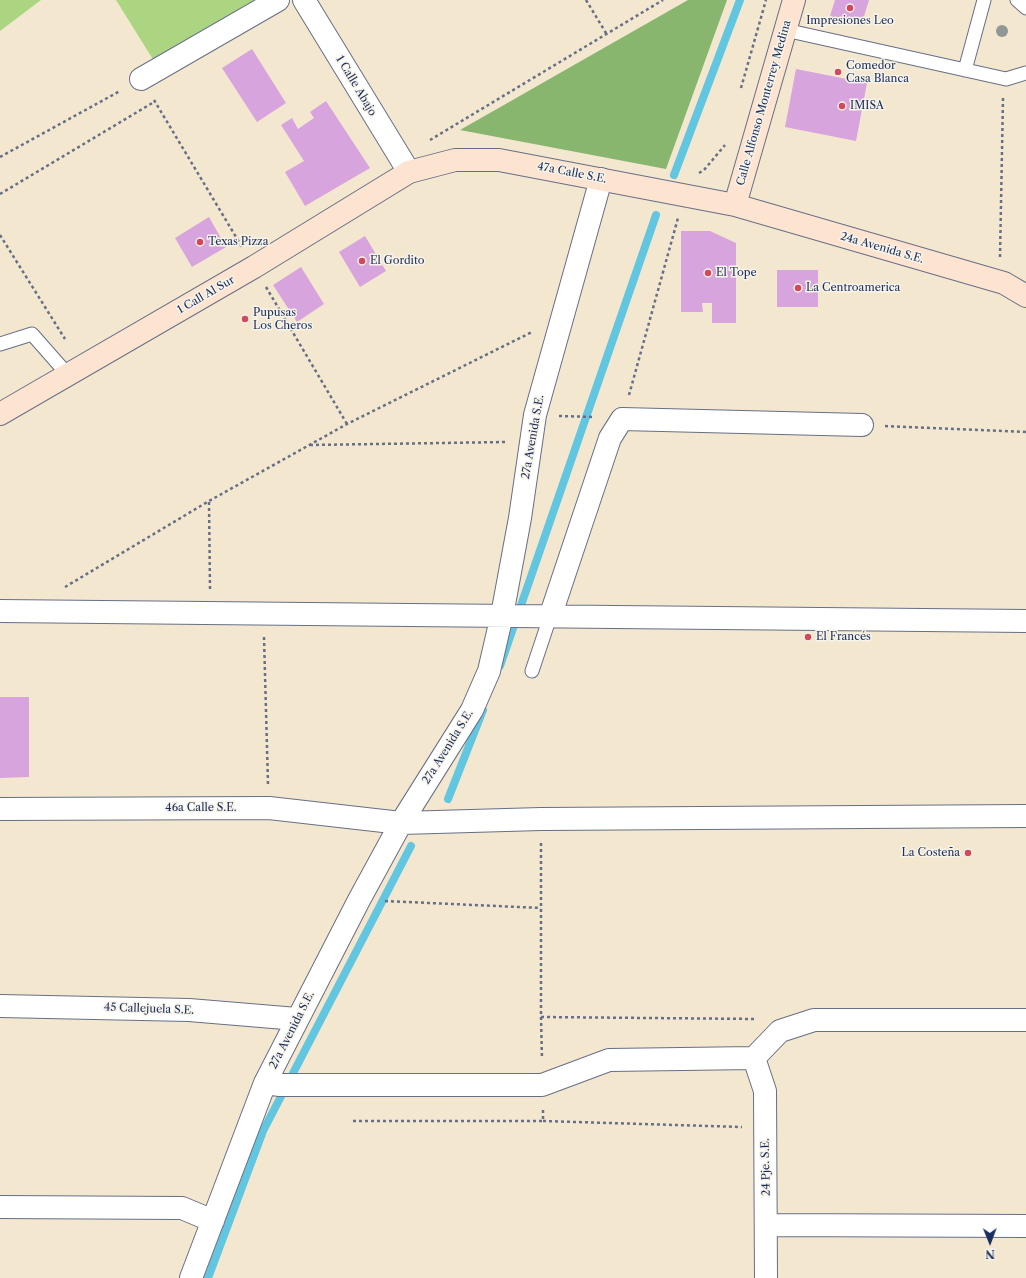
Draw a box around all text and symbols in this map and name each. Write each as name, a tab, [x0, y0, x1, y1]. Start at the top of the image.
marker: Impresiones Leo	[845, 3, 855, 13]
place label: Impresiones Leo	[806, 14, 894, 28]
street label: Calle Alfonso Monterrey Medina	[734, 19, 794, 187]
street label: 1 Calle Abajo	[333, 53, 379, 119]
place label: Comedor Casa Blanca	[846, 59, 909, 85]
marker: Comedor Casa Blanca	[833, 67, 843, 77]
place label: IMISA	[850, 99, 884, 113]
marker: IMISA	[837, 101, 847, 111]
street label: 47a Calle S.E.	[536, 160, 608, 186]
street label: 24a Avenida S.E.	[839, 230, 925, 266]
place label: Texas Pizza	[208, 235, 269, 249]
marker: Texas Pizza	[195, 237, 205, 247]
place label: El Gordito	[370, 254, 425, 268]
marker: El Gordito	[357, 256, 367, 266]
place label: El Tope	[716, 266, 757, 280]
marker: El Tope	[703, 268, 713, 278]
street label: 1 Call Al Sur	[175, 273, 237, 317]
place label: La Centroamerica	[806, 281, 900, 295]
marker: La Centroamerica	[793, 283, 803, 293]
place label: Pupusas Los Cheros	[253, 306, 312, 332]
marker: Pupusas Los Cheros	[240, 314, 250, 324]
street label: 27a Avenida S.E.	[519, 394, 547, 480]
place label: El Francés	[816, 630, 871, 644]
marker: El Francés	[803, 632, 813, 642]
street label: 27a Avenida S.E.	[420, 707, 476, 787]
street label: 46a Calle S.E.	[165, 801, 237, 815]
place label: La Costeña	[902, 846, 960, 860]
marker: La Costeña	[963, 848, 973, 858]
street label: 27a Avenida S.E.	[267, 989, 317, 1071]
street label: 45 Callejuela S.E.	[104, 1001, 194, 1017]
street label: 24 Pje. S.E.	[759, 1138, 773, 1196]
north arrow	[970, 1222, 1010, 1262]
text: N	[985, 1247, 995, 1261]

